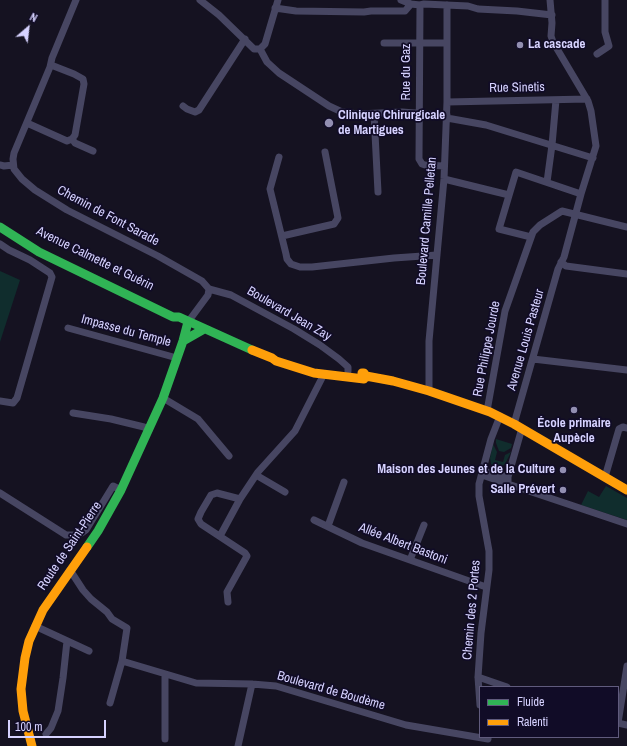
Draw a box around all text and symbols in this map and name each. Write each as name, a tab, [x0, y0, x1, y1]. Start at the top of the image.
north arrow	[8, 8, 48, 48]
text: N	[27, 10, 40, 25]
place label: La cascade	[528, 37, 585, 53]
marker: La cascade	[515, 40, 525, 50]
street label: Rue du Gaz	[399, 44, 415, 100]
street label: Rue Sinetis	[489, 80, 545, 96]
place label: Clinique Chirurgicale de Martigues	[338, 108, 445, 139]
marker: Clinique Chirurgicale de Martigues	[323, 117, 335, 129]
street label: Boulevard Camille Pelletan	[414, 156, 440, 286]
street label: Chemin de Font Sarade	[54, 183, 162, 249]
street label: Avenue Calmette et Guérin	[34, 224, 156, 294]
street label: Boulevard Jean Zay	[244, 284, 334, 344]
street label: Avenue Louis Pasteur	[504, 288, 548, 392]
street label: Rue Philippe Jourde	[470, 300, 504, 398]
street label: Impasse du Temple	[79, 312, 173, 350]
marker: École primaire Aupècle	[569, 405, 579, 415]
place label: École primaire Aupècle	[537, 416, 611, 447]
place label: Maison des Jeunes et de la Culture	[377, 462, 555, 478]
marker: Maison des Jeunes et de la Culture	[558, 465, 568, 475]
place label: Salle Prévert	[490, 482, 555, 498]
marker: Salle Prévert	[558, 485, 568, 495]
street label: Route de Saint-Pierre	[35, 499, 105, 593]
street label: Allée Albert Bastoni	[357, 520, 449, 568]
street label: Chemin des 2 Portes	[460, 559, 484, 661]
street label: Boulevard de Boudème	[275, 668, 387, 714]
legend	[479, 686, 619, 738]
text: Fluide	[517, 694, 544, 710]
scale bar	[10, 712, 108, 738]
text: Ralenti	[517, 714, 548, 730]
text: 100 m	[15, 719, 42, 735]

